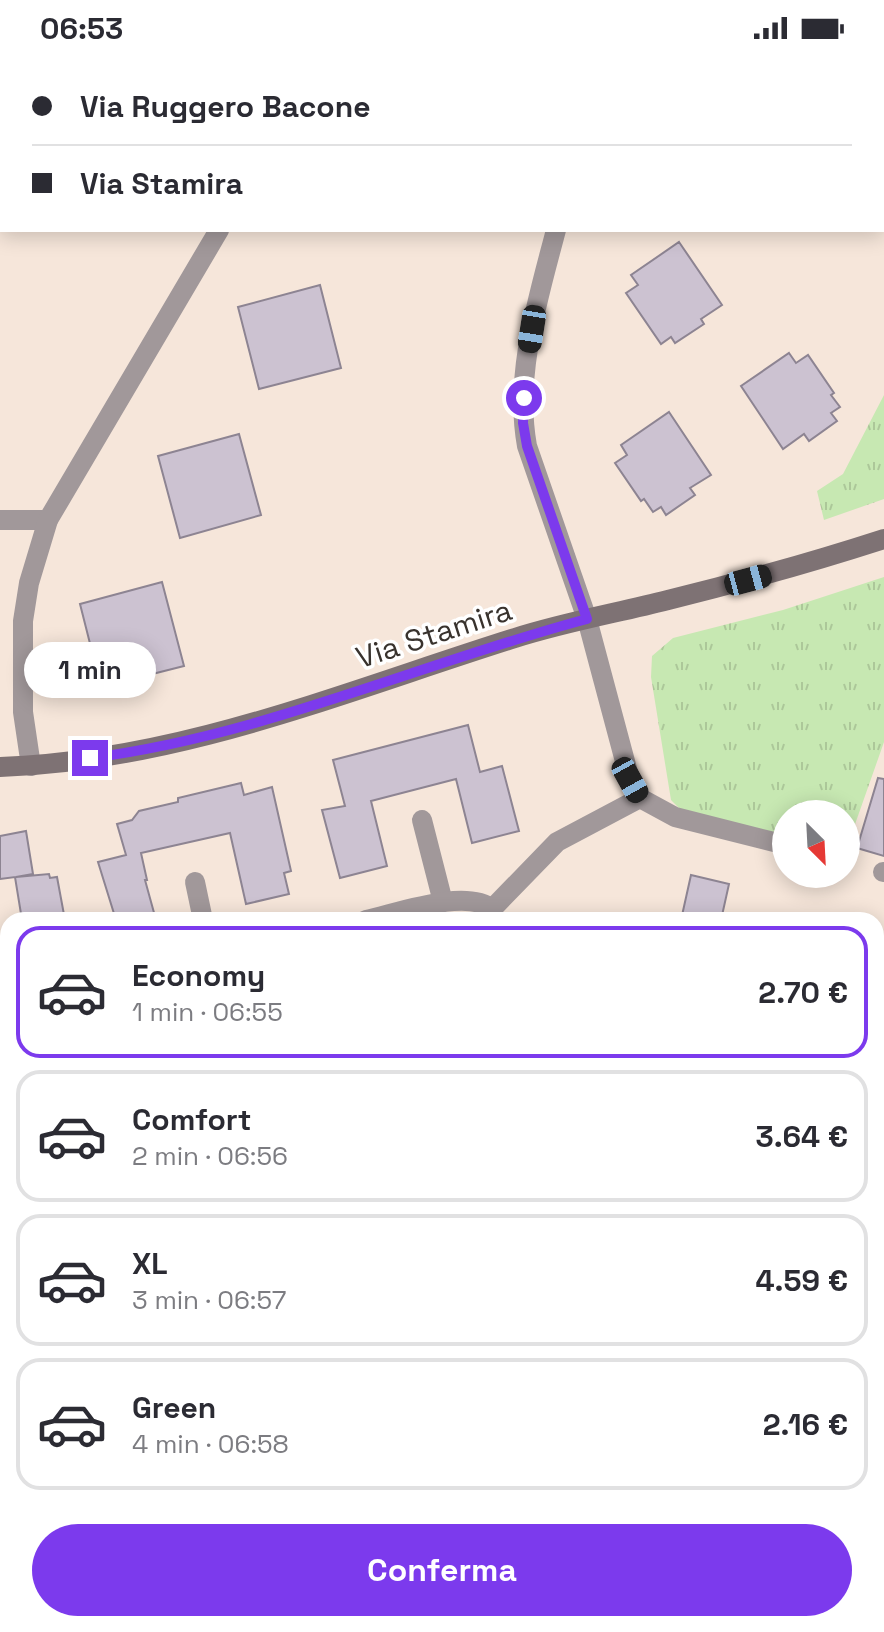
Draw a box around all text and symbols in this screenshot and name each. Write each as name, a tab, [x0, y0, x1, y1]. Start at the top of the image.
text: 06:53	[40, 9, 123, 48]
text: Via Ruggero Bacone	[80, 87, 371, 126]
text: Via Stamira	[80, 164, 243, 203]
car	[516, 303, 548, 355]
route start	[506, 380, 542, 416]
car	[722, 562, 774, 598]
street label: Via Stamira	[351, 590, 517, 677]
callout: 1 min	[24, 642, 156, 698]
text: 1 min	[58, 653, 122, 687]
route end	[72, 740, 108, 776]
car	[608, 753, 652, 807]
north arrow	[772, 800, 860, 888]
map controls	[772, 800, 860, 888]
icon: car	[36, 956, 108, 1028]
text: Economy	[132, 956, 265, 995]
text: 2.70 €	[758, 973, 848, 1012]
text: 1 min · 06:55	[132, 995, 283, 1029]
icon: car	[36, 1100, 108, 1172]
text: Comfort	[132, 1100, 251, 1139]
text: 3.64 €	[756, 1117, 848, 1156]
text: 2 min · 06:56	[132, 1139, 288, 1173]
icon: car	[36, 1244, 108, 1316]
text: XL	[132, 1244, 168, 1283]
text: 4.59 €	[755, 1261, 848, 1300]
text: 3 min · 06:57	[132, 1283, 286, 1317]
icon: car	[36, 1388, 108, 1460]
text: Green	[132, 1388, 216, 1427]
text: 2.16 €	[763, 1405, 848, 1444]
text: 4 min · 06:58	[132, 1427, 289, 1461]
button: Conferma	[32, 1524, 852, 1616]

